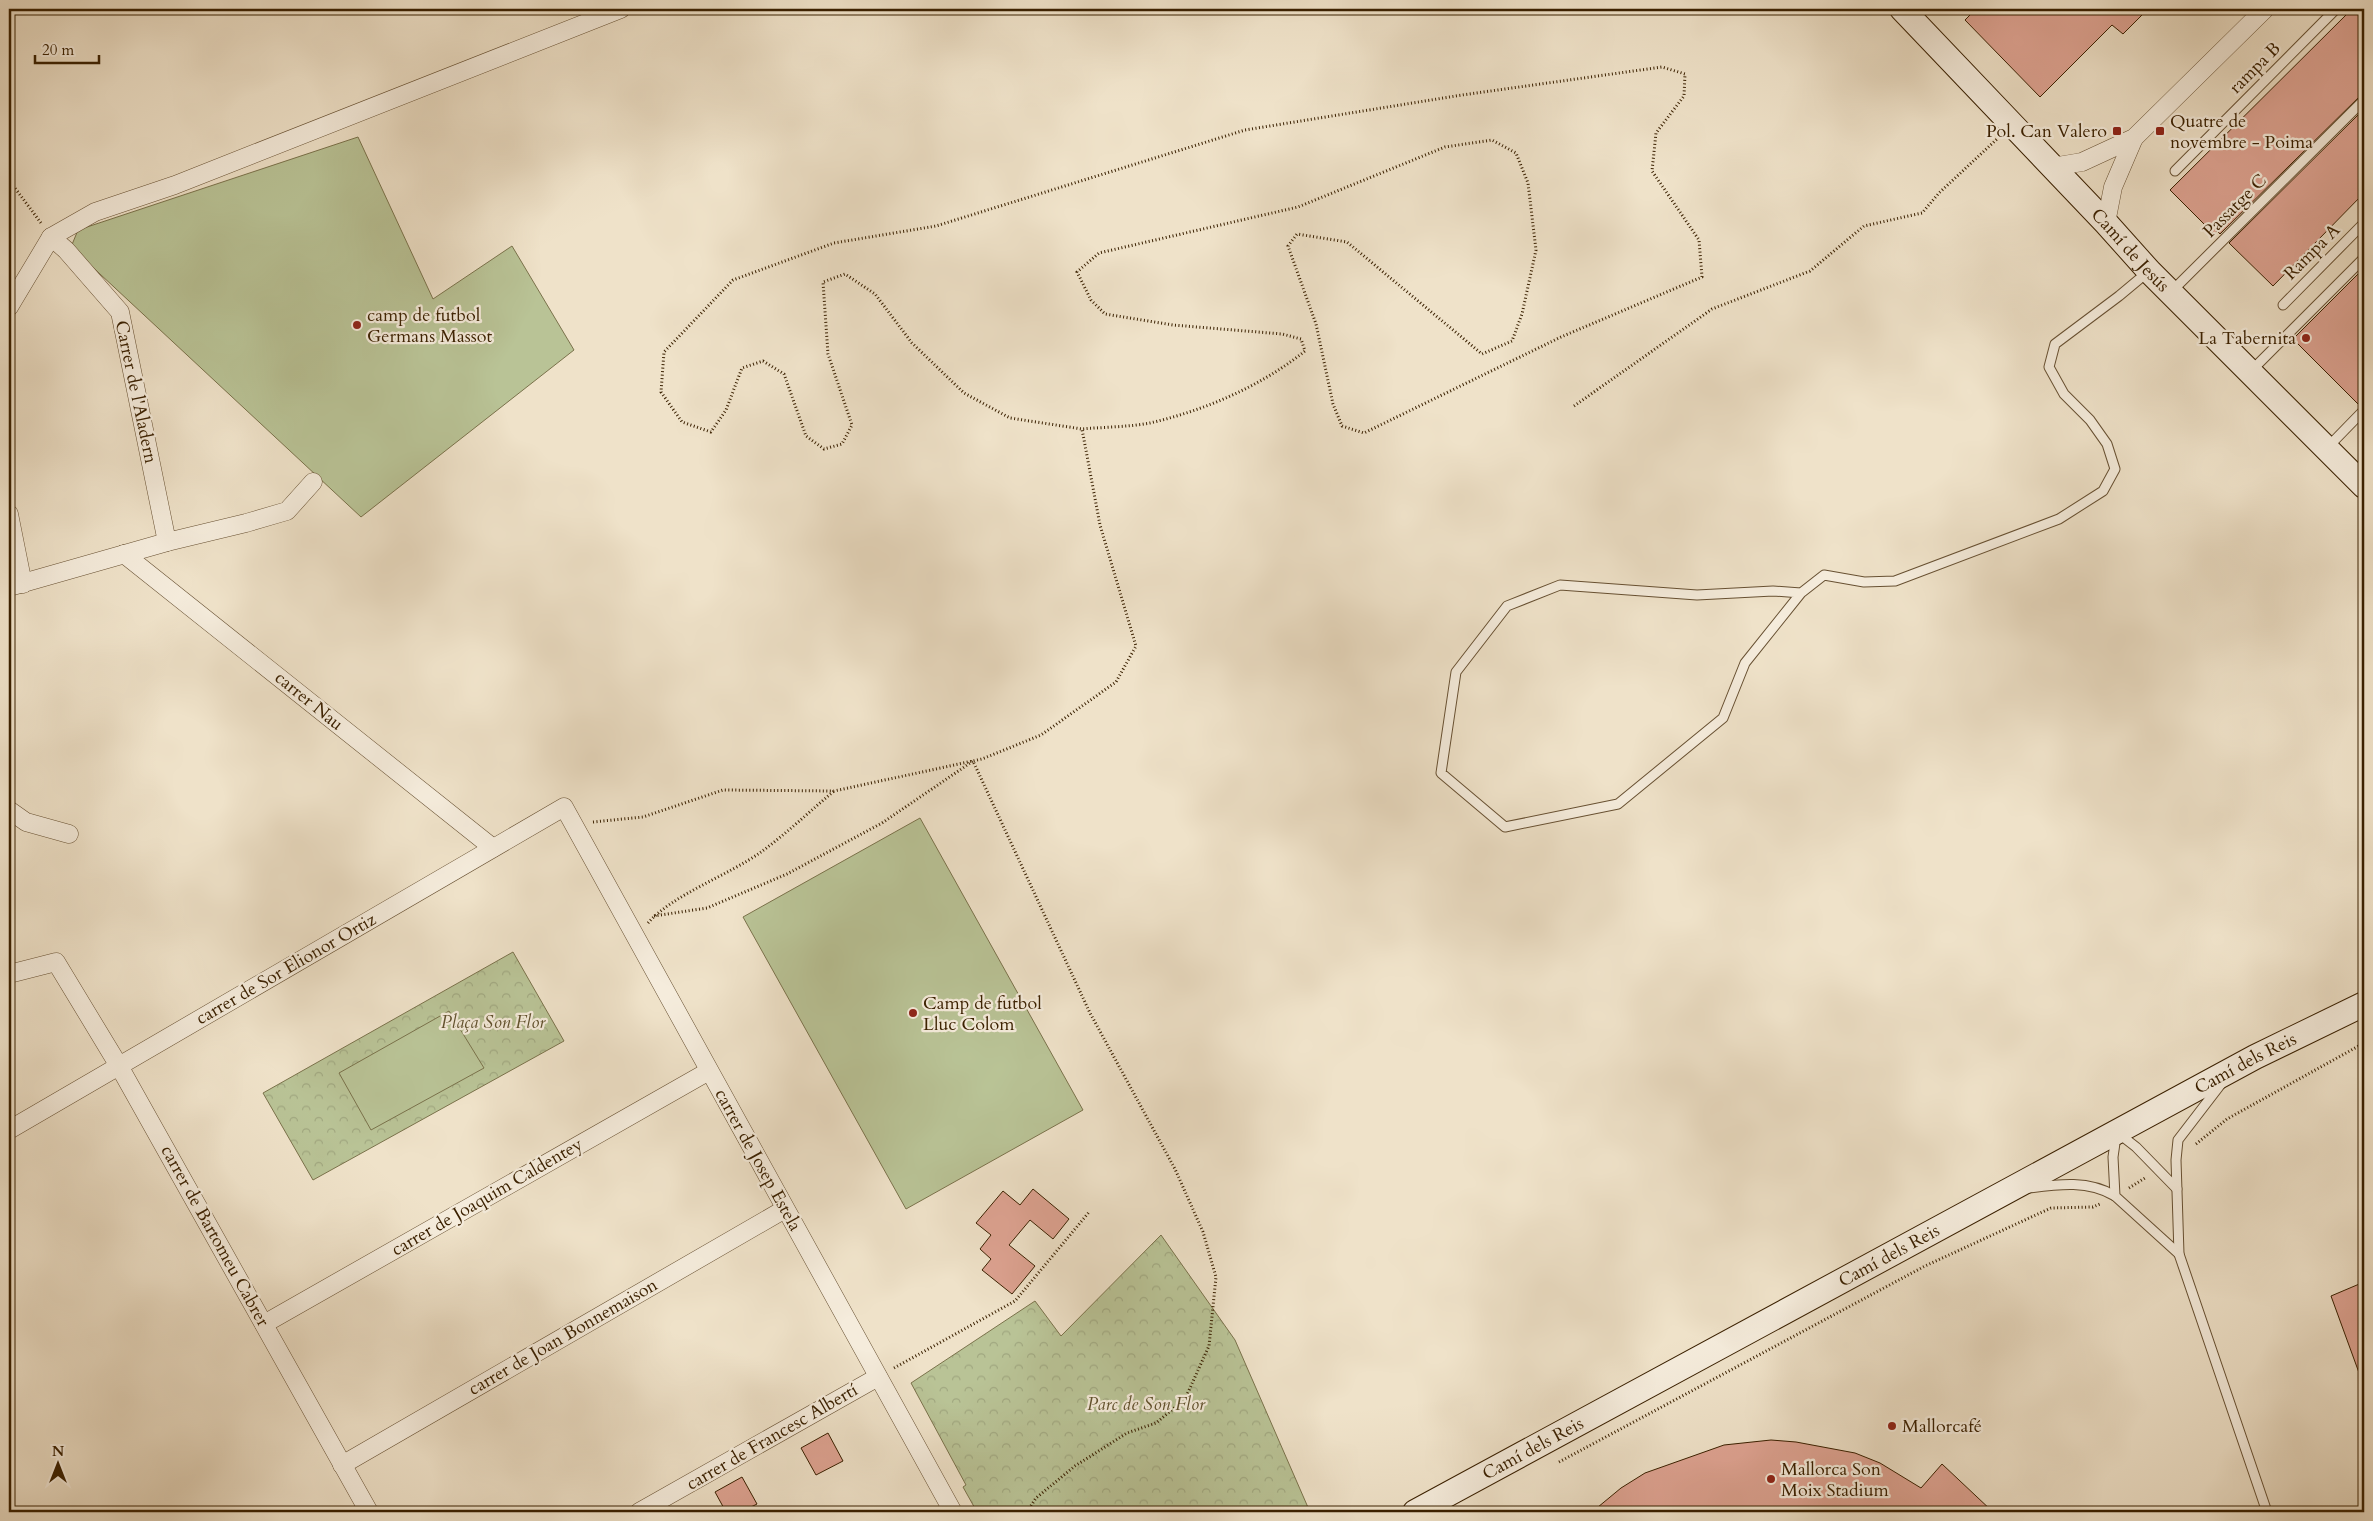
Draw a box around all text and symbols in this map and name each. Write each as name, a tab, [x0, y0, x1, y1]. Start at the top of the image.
scale bar	[35, 32, 99, 64]
street label: rampa B	[2224, 37, 2286, 99]
text: 20 m	[42, 40, 74, 60]
place label: Quatre de novembre - Poima	[2170, 109, 2313, 155]
place label: Pol. Can Valero	[1986, 119, 2107, 144]
marker: Pol. Can Valero	[2111, 125, 2123, 137]
marker: Quatre de novembre - Poima	[2154, 125, 2166, 137]
street label: Passatge C	[2198, 168, 2273, 243]
street label: Camí de Jesús	[2086, 202, 2175, 297]
street label: Rampa A	[2278, 218, 2346, 286]
place label: camp de futbol Germans Massot	[367, 303, 493, 349]
street label: Carrer de l'Aladern	[109, 318, 163, 466]
marker: camp de futbol Germans Massot	[351, 319, 363, 331]
place label: La Tabernita	[2198, 326, 2296, 351]
marker: La Tabernita	[2300, 332, 2312, 344]
street label: carrer Nau	[269, 666, 349, 736]
street label: carrer de Sor Elionor Ortiz	[191, 907, 381, 1031]
place label: Camp de futbol Lluc Colom	[923, 991, 1042, 1037]
marker: Camp de futbol Lluc Colom	[907, 1007, 919, 1019]
park label: Plaça Son Flor	[441, 1010, 546, 1035]
street label: Camí dels Reis	[2190, 1026, 2301, 1100]
street label: carrer de Josep Estela	[709, 1084, 808, 1236]
street label: carrer de Joaquim Caldentey	[387, 1132, 588, 1262]
street label: carrer de Bartomeu Cabrer	[155, 1141, 276, 1332]
street label: Camí dels Reis	[1834, 1218, 1944, 1293]
street label: carrer de Joan Bonnemaison	[464, 1272, 663, 1401]
street label: carrer de Francesc Albertí	[682, 1378, 862, 1496]
park label: Parc de Son Flor	[1087, 1392, 1206, 1417]
street label: Camí dels Reis	[1478, 1411, 1588, 1486]
place label: Mallorcafé	[1902, 1414, 1982, 1439]
marker: Mallorcafé	[1886, 1420, 1898, 1432]
north arrow	[32, 1438, 82, 1488]
text: N	[52, 1442, 64, 1461]
place label: Mallorca Son Moix Stadium	[1781, 1457, 1890, 1503]
marker: Mallorca Son Moix Stadium	[1765, 1473, 1777, 1485]

